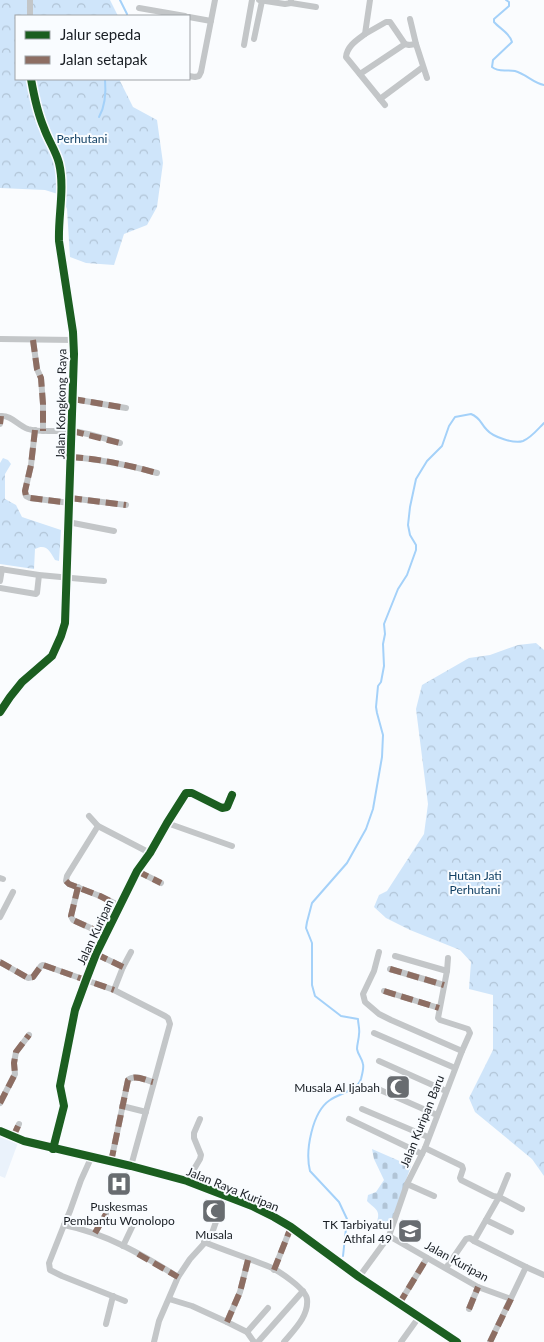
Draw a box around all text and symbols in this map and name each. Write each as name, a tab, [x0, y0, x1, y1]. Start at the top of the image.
legend	[15, 15, 190, 80]
text: Jalur sepeda	[60, 25, 141, 43]
text: Jalan setapak	[60, 50, 148, 68]
park label: Perhutani	[57, 131, 108, 146]
street label: Jalan Kongkong Raya	[53, 349, 69, 459]
park label: Hutan Jati Perhutani	[448, 868, 502, 897]
street label: Jalan Kuripan	[73, 897, 117, 967]
street label: Jalan Kuripan Baru	[397, 1073, 447, 1169]
mosque icon: Musala Al Ijabah	[385, 1074, 411, 1100]
place label: Musala Al Ijabah	[294, 1080, 380, 1095]
street label: Jalan Raya Kuripan	[184, 1164, 282, 1214]
hospital icon: Puskesmas Pembantu Wonolopo	[106, 1171, 132, 1197]
mosque icon: Musala	[201, 1198, 227, 1224]
place label: Puskesmas Pembantu Wonolopo	[63, 1199, 175, 1228]
place label: TK Tarbiyatul Athfal 49	[323, 1217, 392, 1246]
school or university icon: TK Tarbiyatul Athfal 49	[397, 1218, 423, 1244]
place label: Musala	[195, 1227, 233, 1242]
street label: Jalan Kuripan	[423, 1237, 491, 1285]

